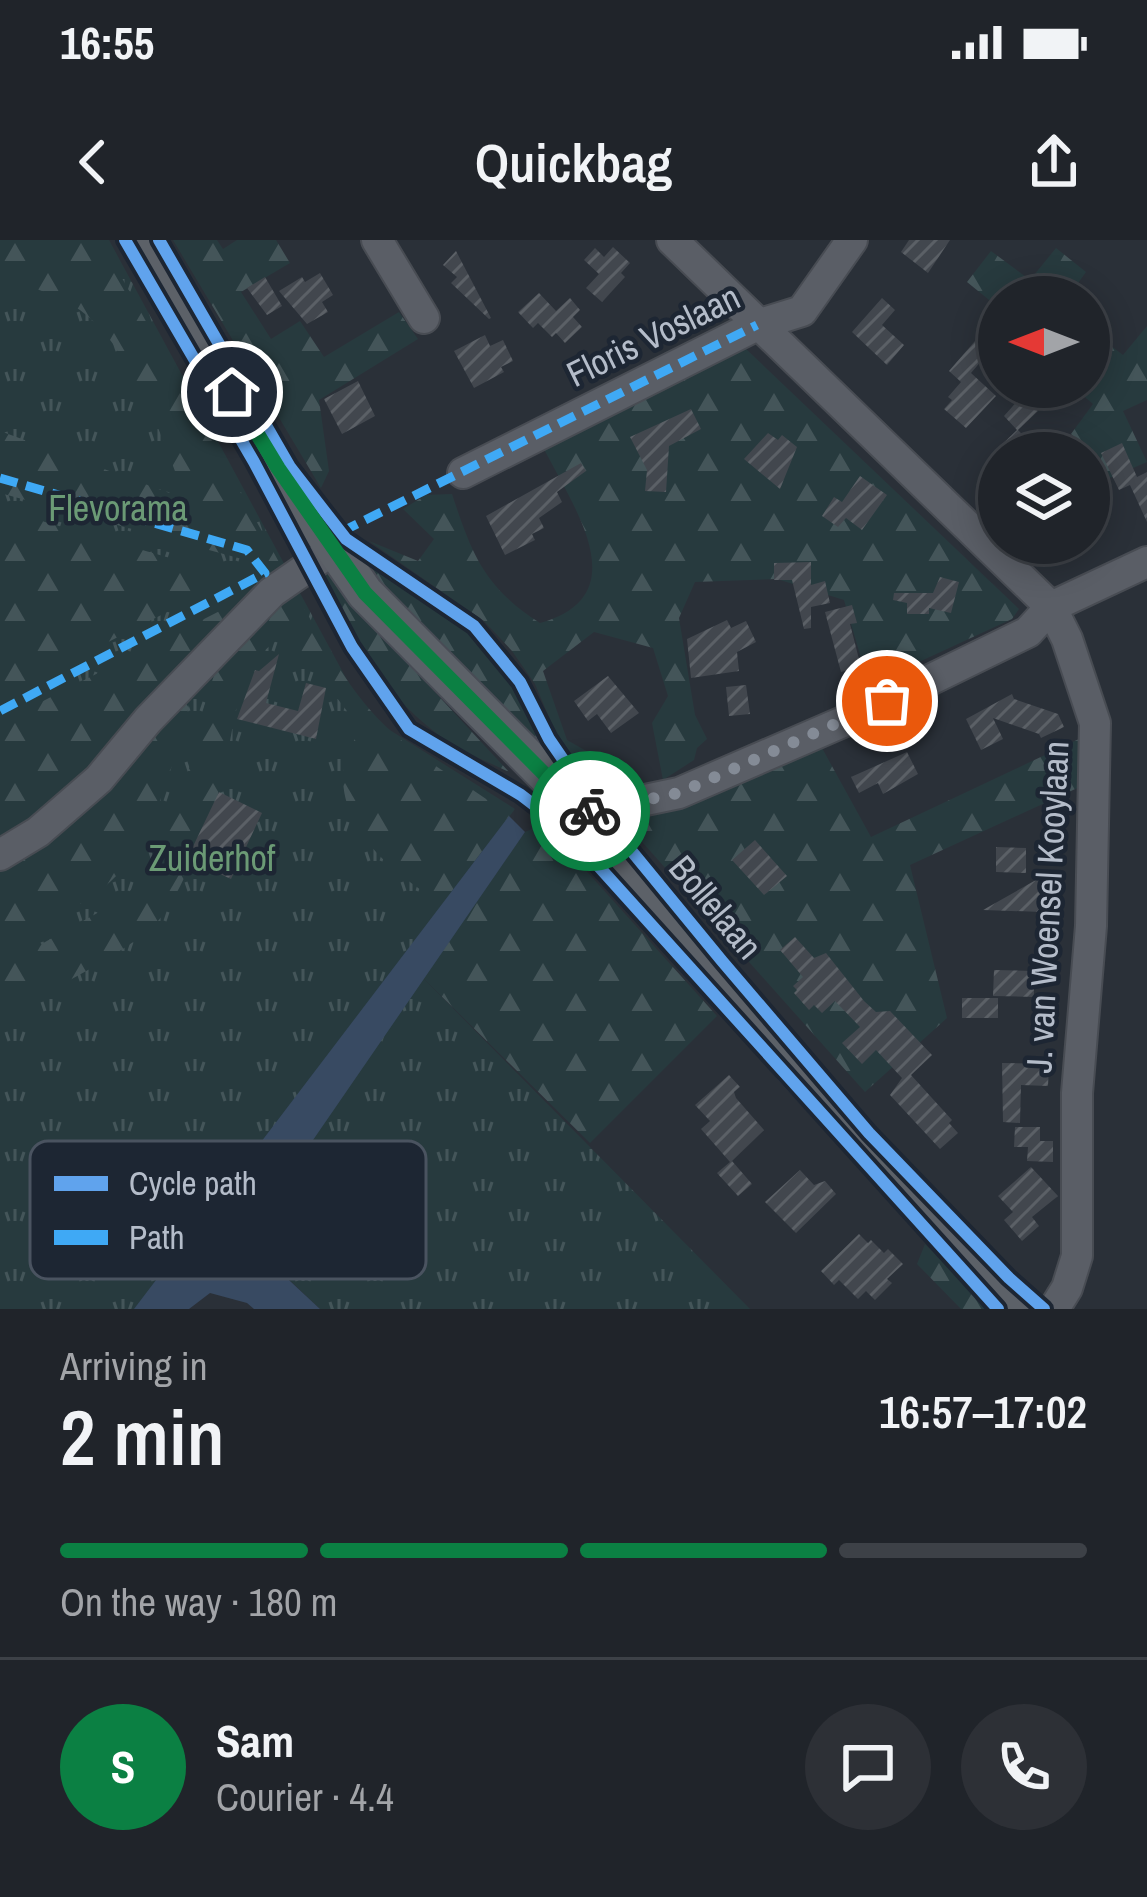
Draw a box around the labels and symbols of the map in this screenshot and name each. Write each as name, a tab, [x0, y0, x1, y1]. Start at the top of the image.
street label: Floris Voslaan	[558, 272, 748, 398]
north arrow	[978, 276, 1110, 408]
pin	[181, 341, 283, 443]
park label: Flevorama	[48, 484, 188, 532]
pin	[836, 650, 938, 752]
street label: J. van Woensel Kooylaan	[1014, 740, 1080, 1074]
courier	[530, 751, 650, 871]
park label: Zuiderhof	[149, 834, 276, 882]
street label: Bollelaan	[659, 845, 773, 969]
legend	[30, 1141, 426, 1279]
text: Cycle path	[129, 1161, 257, 1205]
text: Path	[129, 1215, 185, 1259]

